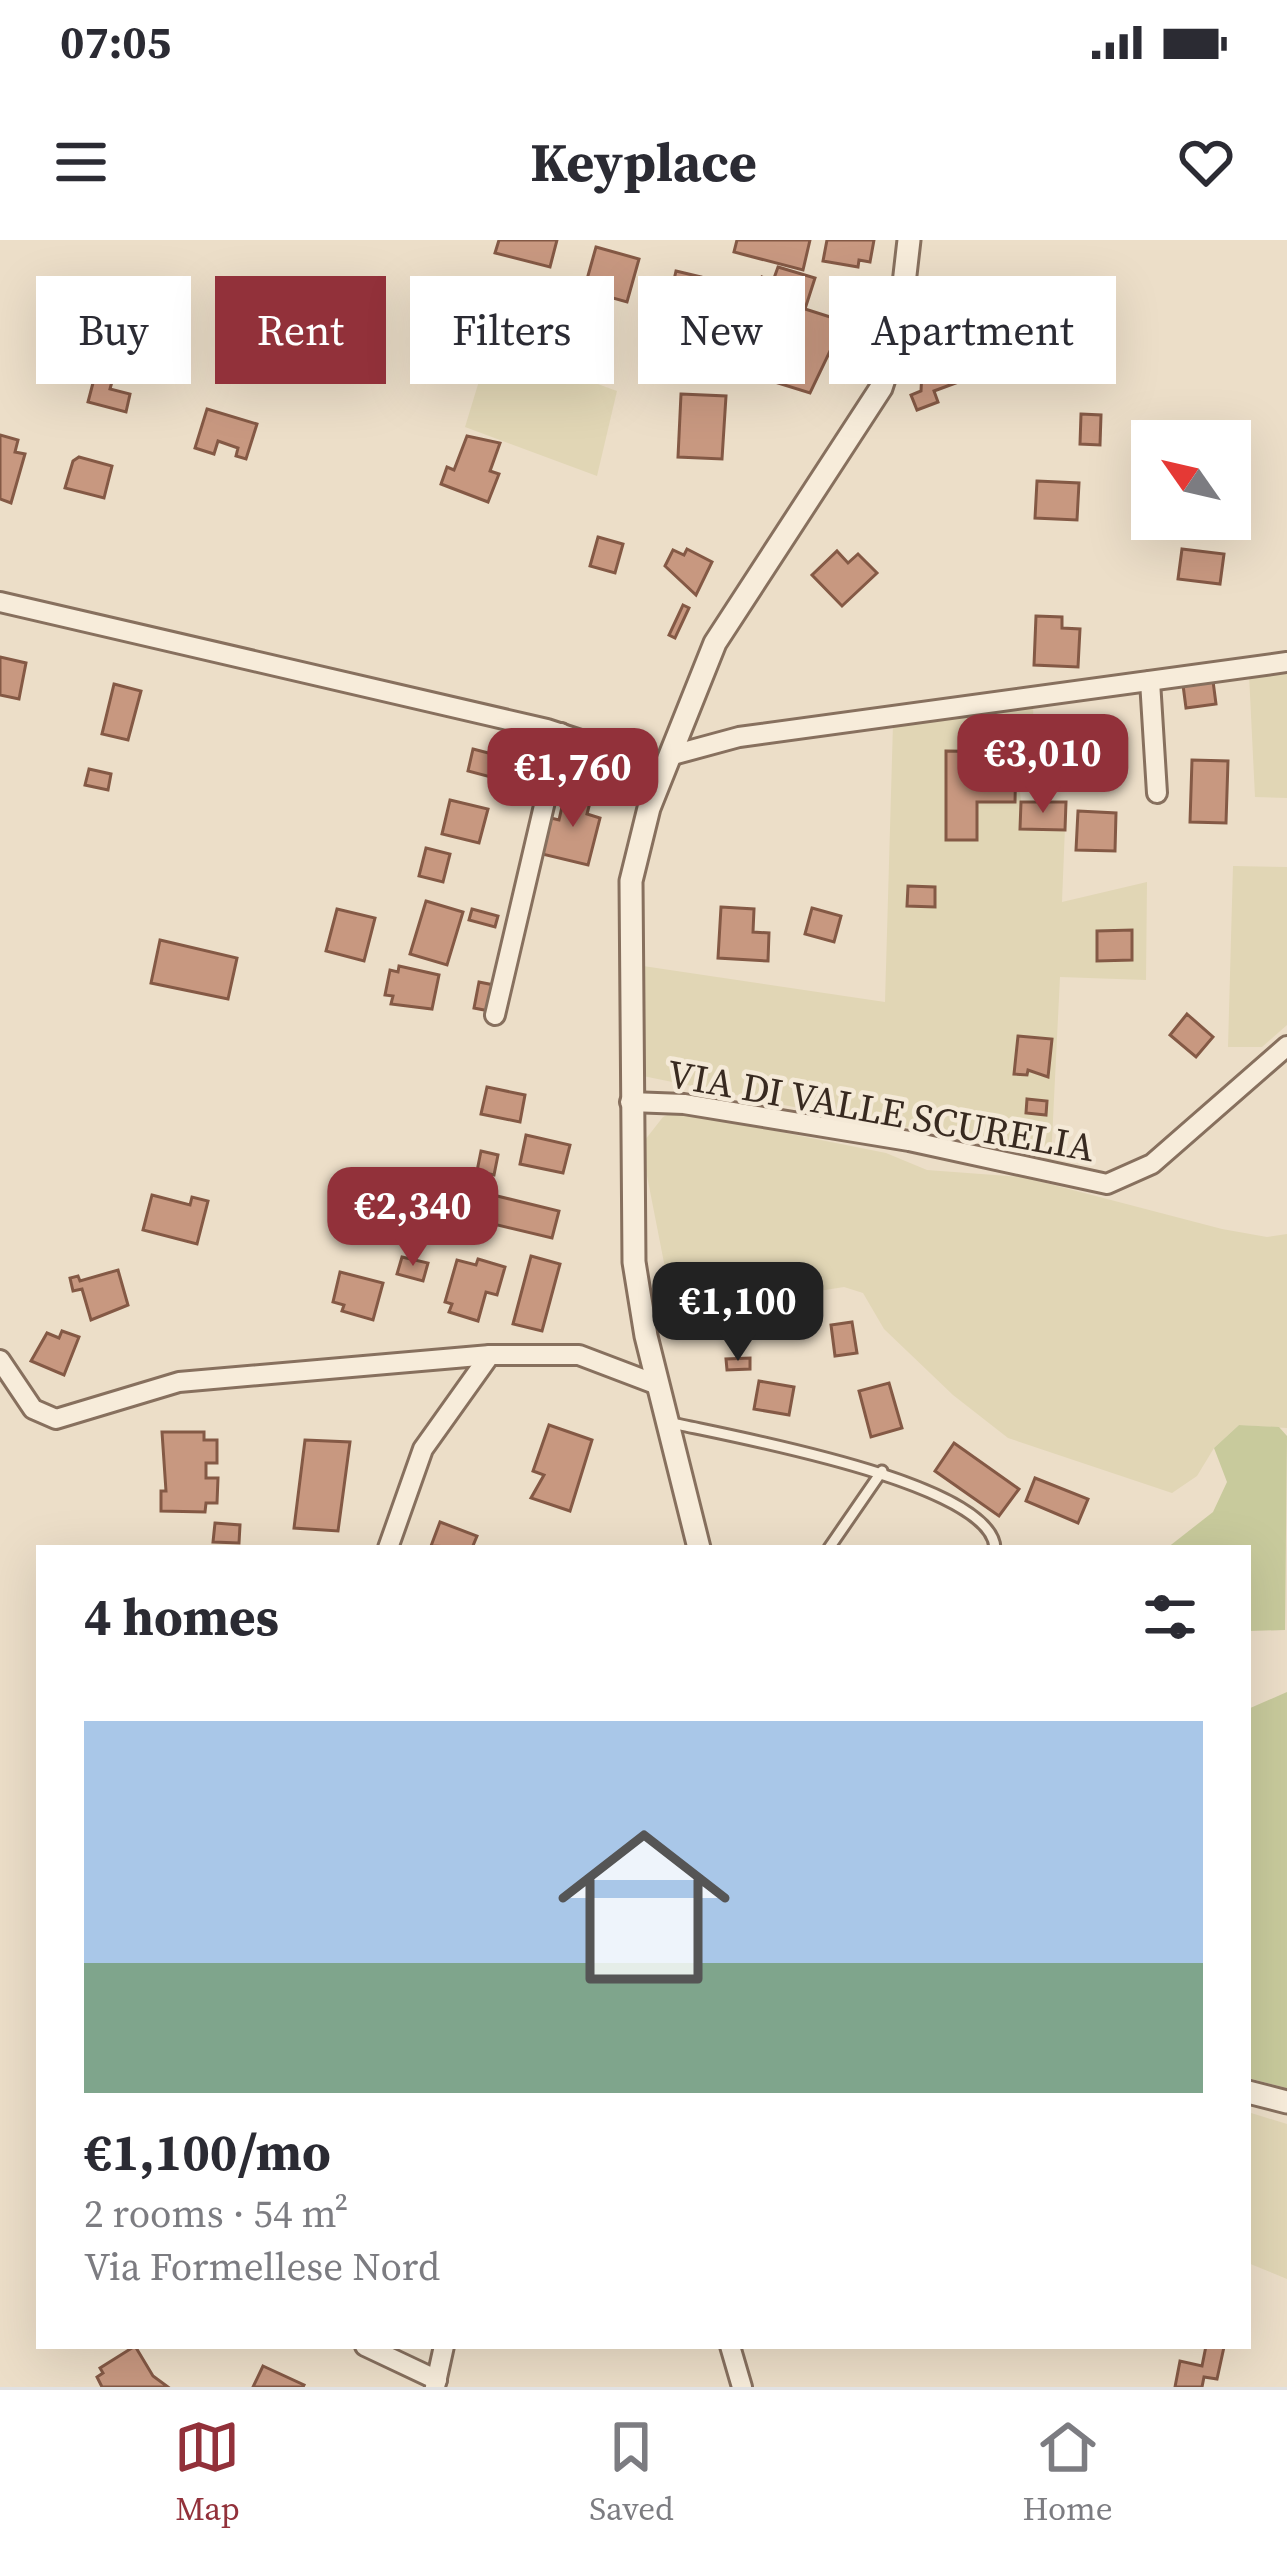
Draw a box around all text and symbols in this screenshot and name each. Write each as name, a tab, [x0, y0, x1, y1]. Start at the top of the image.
text: 07:05	[60, 11, 171, 73]
text: Keyplace	[530, 125, 757, 199]
icon: menu	[48, 129, 114, 195]
icon: heart	[1173, 129, 1239, 195]
chip: Buy	[36, 276, 191, 384]
chip: Rent	[215, 276, 386, 384]
chip: Filters	[410, 276, 614, 384]
chip: New	[638, 276, 805, 384]
chip: Apartment	[829, 276, 1116, 384]
north arrow	[1131, 420, 1251, 540]
map controls	[1131, 420, 1251, 540]
pin: €3,010	[945, 714, 1141, 816]
text: €3,010	[984, 726, 1102, 779]
pin: €1,760	[475, 728, 671, 830]
text: €1,760	[514, 740, 632, 793]
street label: VIA DI VALLE SCURELIA	[663, 1047, 1099, 1174]
pin: €2,340	[315, 1167, 511, 1269]
text: €2,340	[354, 1179, 472, 1232]
pin: €1,100	[640, 1262, 836, 1364]
text: €1,100	[679, 1274, 797, 1327]
text: 4 homes	[84, 1582, 279, 1652]
icon: filters	[1137, 1584, 1203, 1650]
icon: home	[536, 1799, 752, 2015]
text: €1,100/mo	[84, 2117, 331, 2187]
text: 2 rooms · 54 m²	[84, 2187, 348, 2240]
text: Via Formellese Nord	[84, 2240, 440, 2293]
tab: Map	[174, 2414, 240, 2531]
tab: Saved	[589, 2414, 674, 2531]
tab: Home	[1023, 2414, 1113, 2531]

